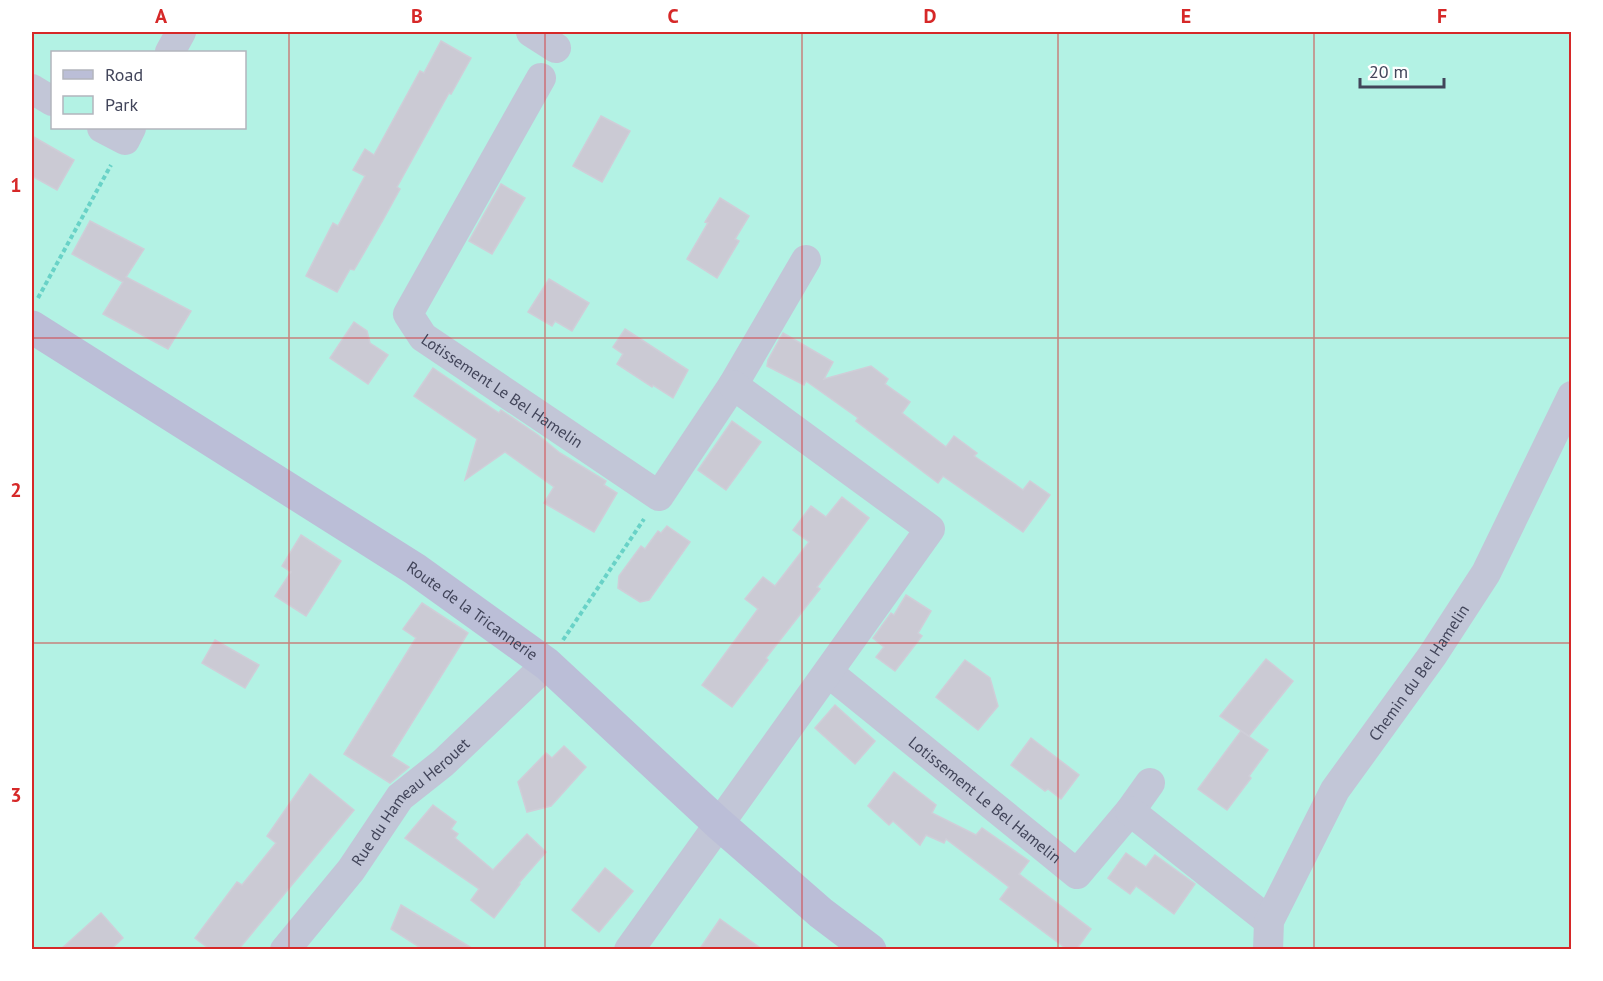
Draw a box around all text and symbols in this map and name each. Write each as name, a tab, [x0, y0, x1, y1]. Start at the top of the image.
text: A	[155, 3, 168, 29]
text: B	[411, 3, 423, 29]
text: C	[667, 3, 679, 29]
text: D	[924, 3, 937, 29]
text: E	[1181, 3, 1191, 29]
text: F	[1437, 3, 1447, 29]
legend	[51, 51, 246, 129]
scale bar	[1360, 51, 1444, 89]
text: 20 m	[1369, 60, 1408, 83]
text: Road	[105, 63, 143, 86]
text: Park	[105, 93, 138, 116]
text: 1	[10, 172, 22, 198]
street label: Lotissement Le Bel Hamelin	[418, 329, 587, 452]
text: 2	[10, 477, 22, 503]
street label: Route de la Tricannerie	[403, 557, 542, 664]
street label: Chemin du Bel Hamelin	[1364, 600, 1473, 745]
street label: Lotissement Le Bel Hamelin	[905, 732, 1066, 867]
street label: Rue du Hameau Herouet	[347, 733, 474, 869]
text: 3	[10, 782, 22, 808]

